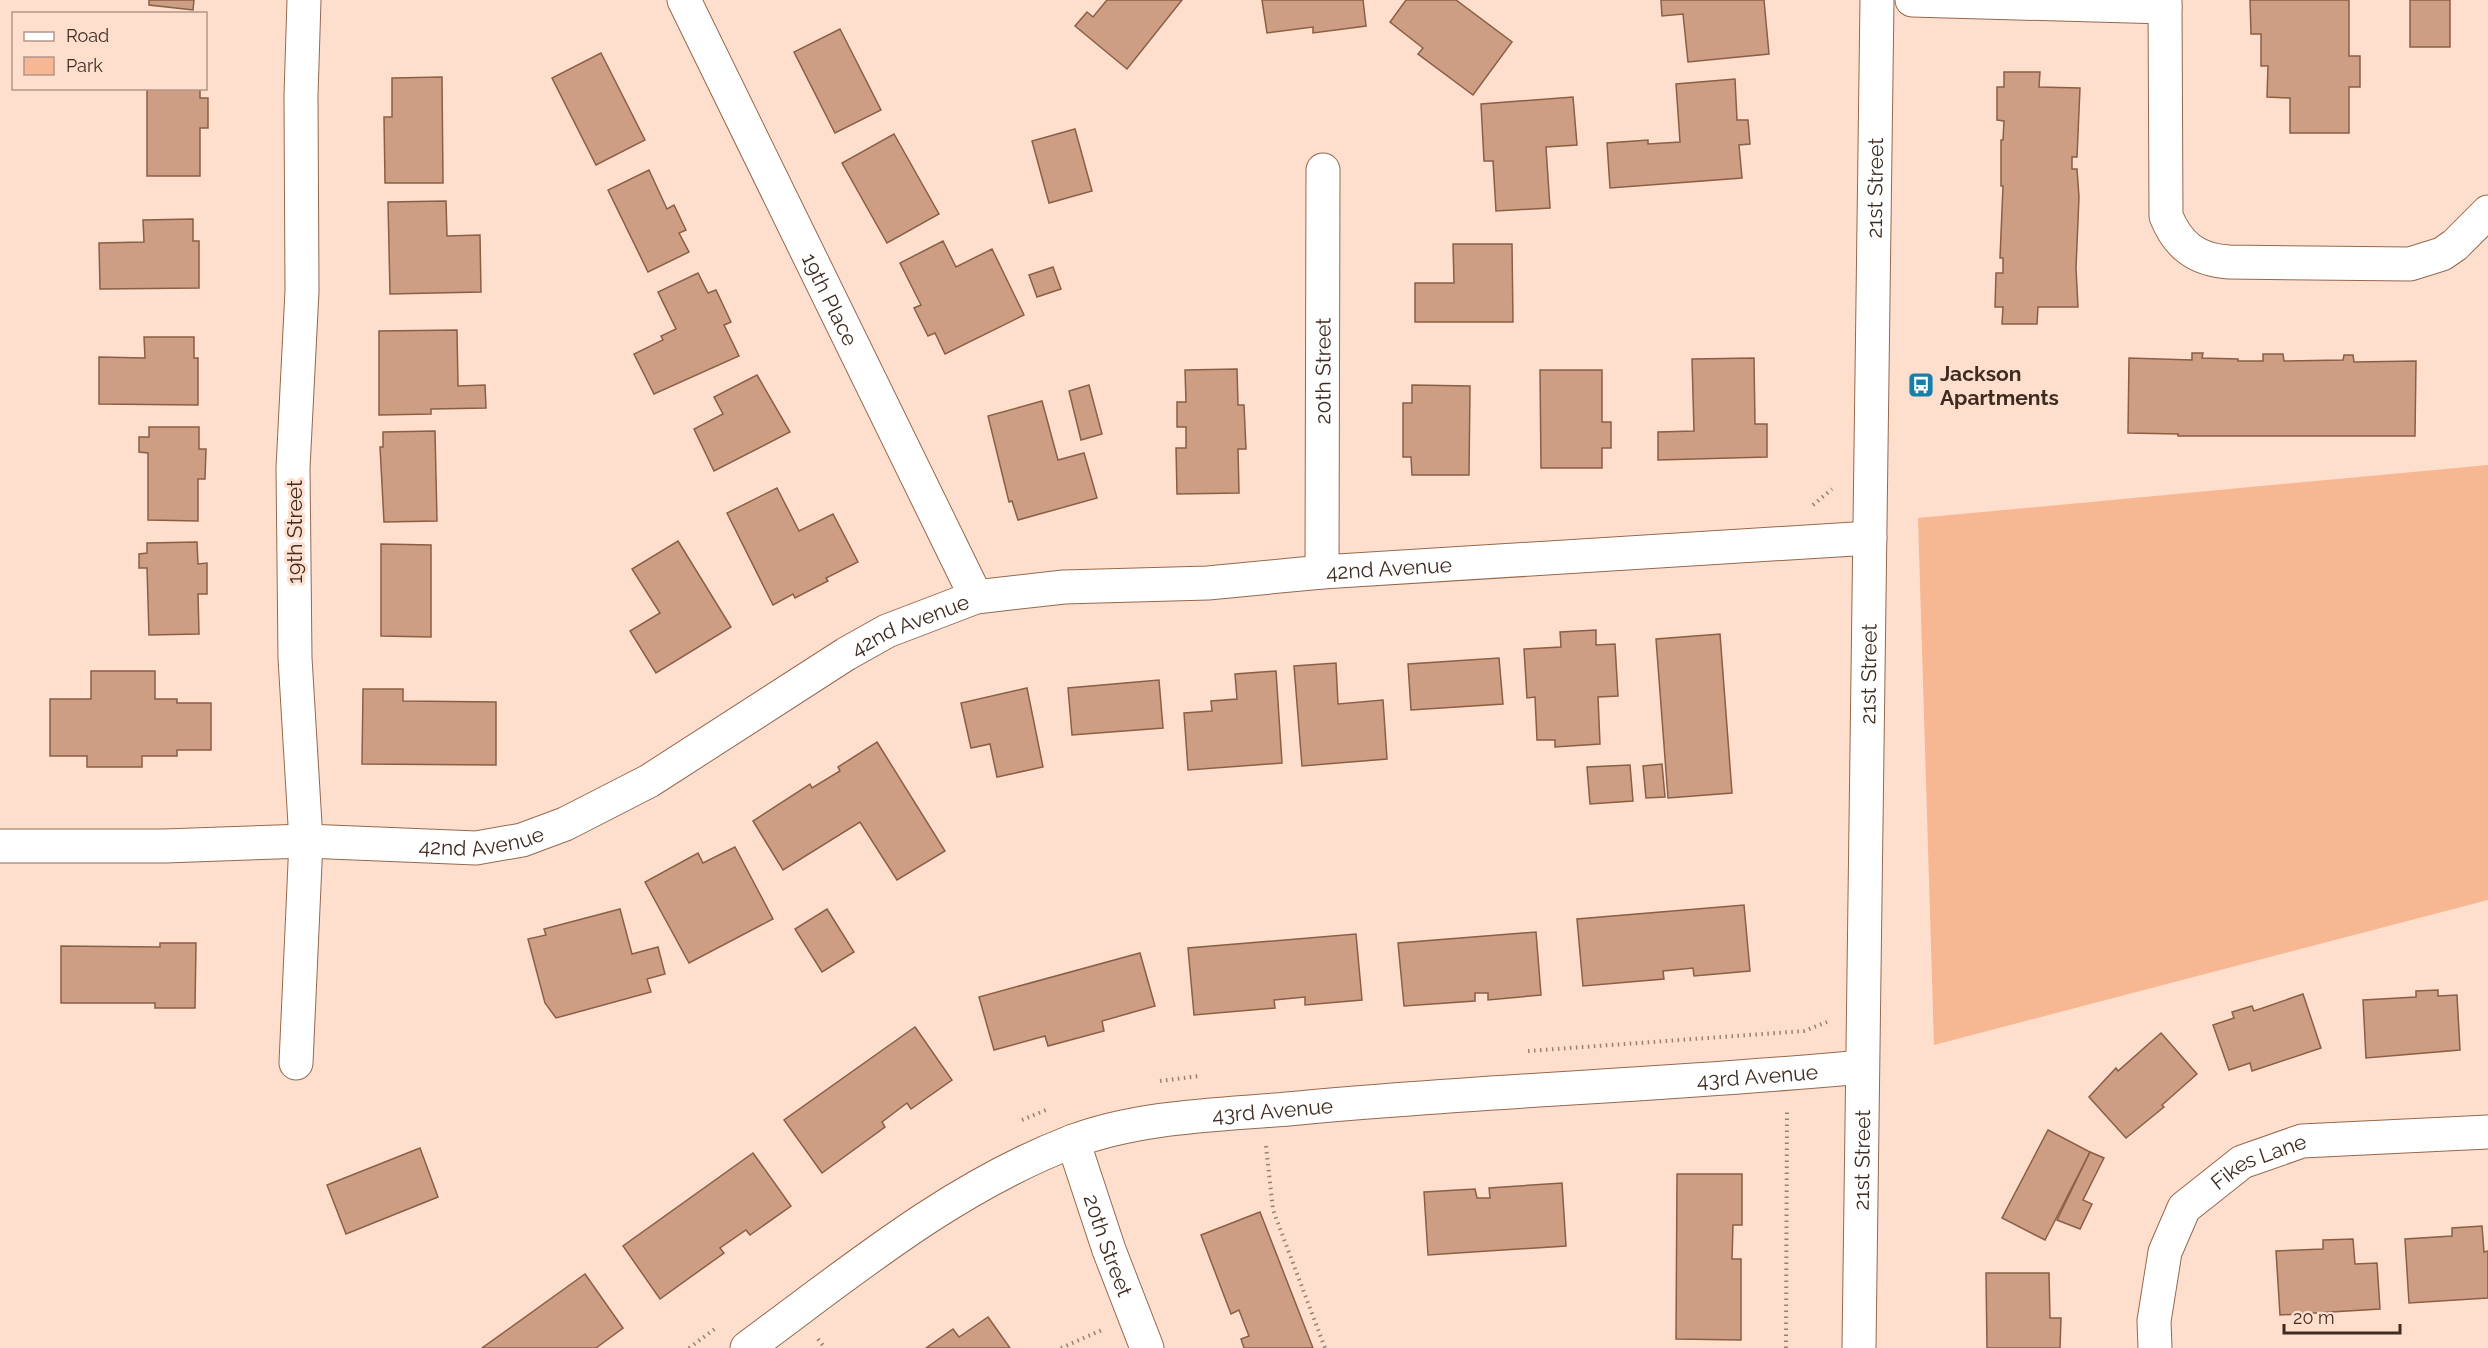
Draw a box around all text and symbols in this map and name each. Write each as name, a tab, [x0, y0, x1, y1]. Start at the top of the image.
legend	[12, 12, 207, 90]
text: Road	[66, 25, 109, 46]
text: Park	[66, 55, 103, 76]
street label: 21st Street	[1861, 138, 1888, 239]
street label: 19th Place	[797, 249, 864, 350]
street label: 20th Street	[1310, 318, 1335, 424]
place label: Jackson Apartments	[1940, 361, 2059, 410]
bus stop icon: Jackson Apartments	[1906, 370, 1936, 400]
street label: 19th Street	[282, 480, 307, 584]
street label: 42nd Avenue	[1325, 551, 1453, 584]
street label: 42nd Avenue	[846, 588, 972, 661]
street label: 21st Street	[1855, 624, 1881, 725]
street label: 42nd Avenue	[418, 821, 547, 861]
street label: 43rd Avenue	[1696, 1058, 1819, 1093]
street label: 43rd Avenue	[1211, 1092, 1334, 1127]
street label: 21st Street	[1848, 1109, 1875, 1211]
street label: Fikes Lane	[2206, 1128, 2309, 1195]
street label: 20th Street	[1079, 1191, 1138, 1300]
scale bar	[2284, 1297, 2400, 1335]
text: 20 m	[2293, 1307, 2335, 1328]

